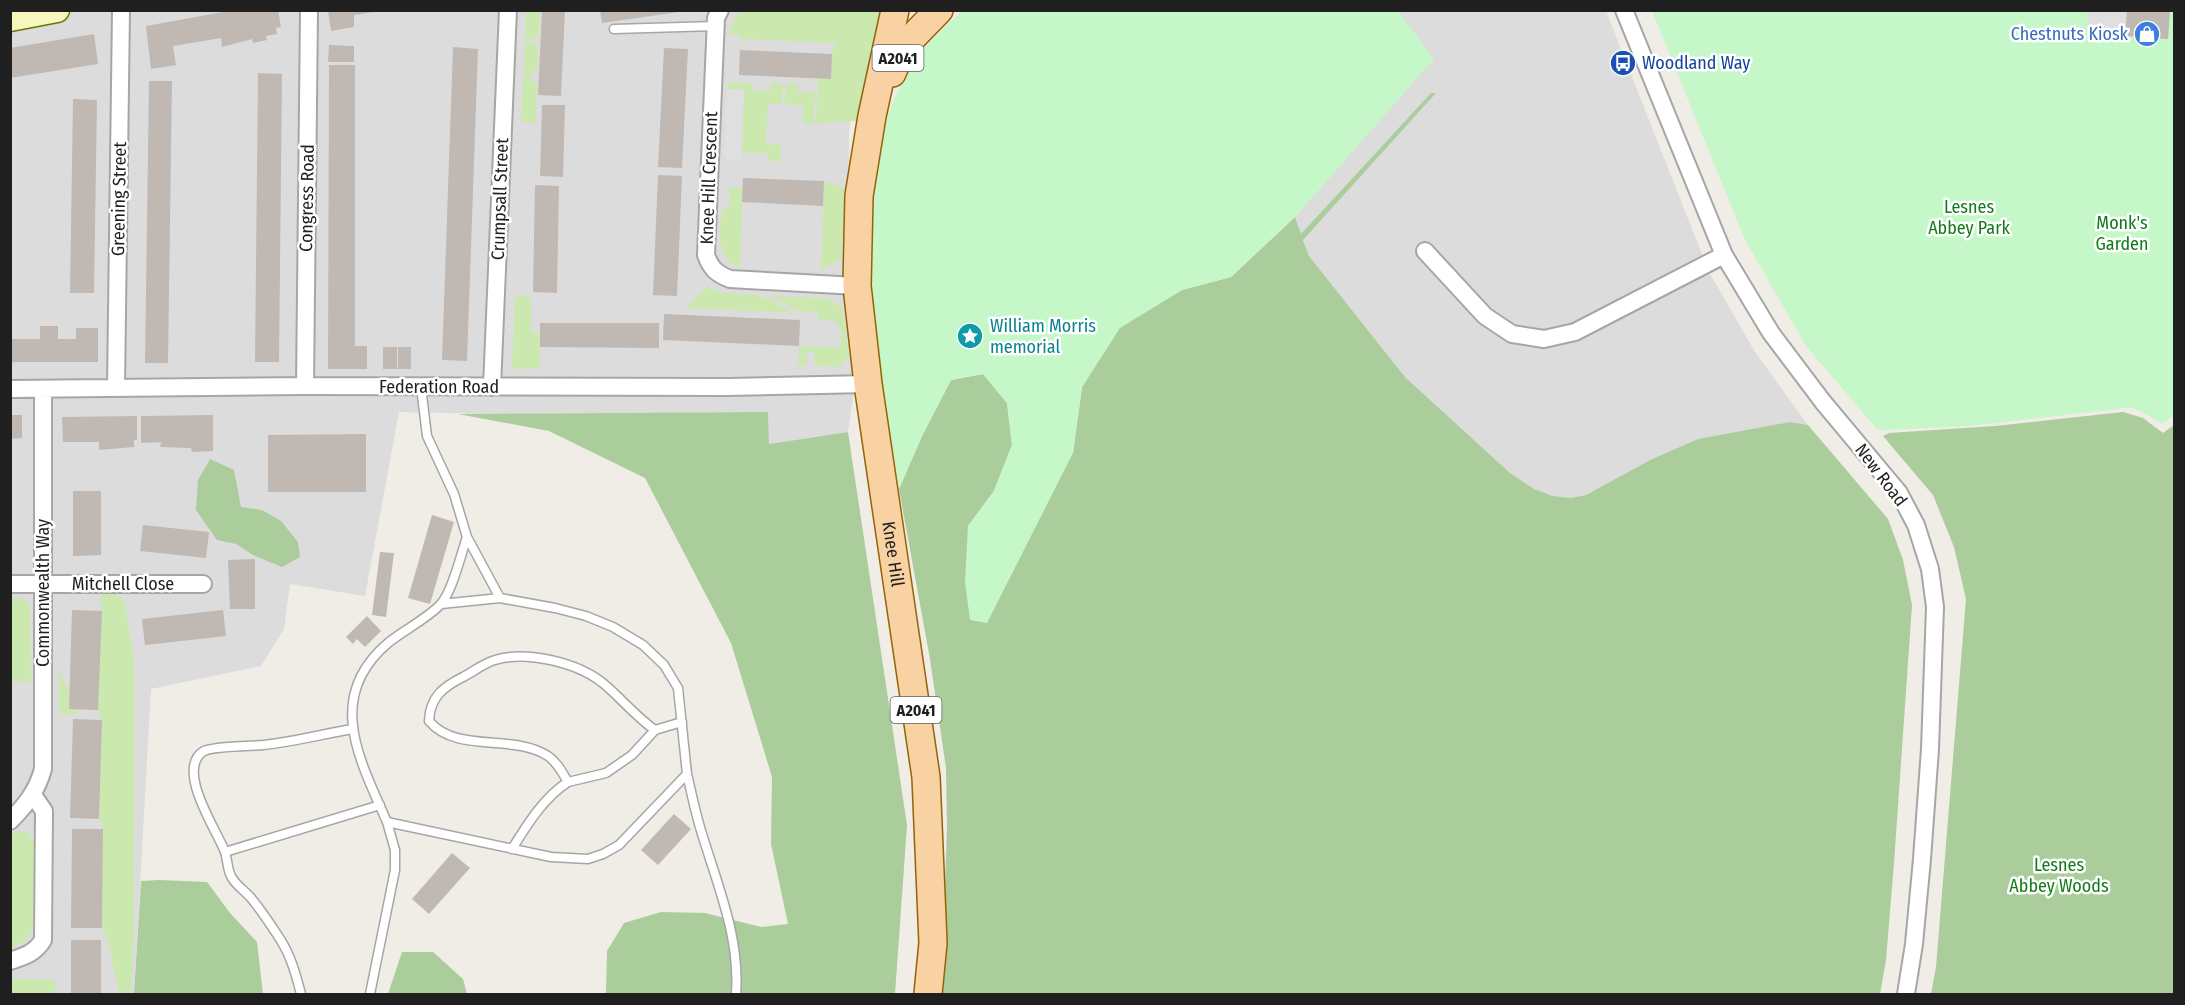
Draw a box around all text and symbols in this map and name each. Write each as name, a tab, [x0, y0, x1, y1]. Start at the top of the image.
shop icon: Chestnuts Kiosk	[2132, 19, 2162, 49]
place label: Chestnuts Kiosk	[2011, 23, 2129, 45]
road number: A2041	[872, 45, 924, 71]
bus stop icon: Woodland Way	[1608, 48, 1638, 78]
place label: Woodland Way	[1642, 52, 1750, 74]
street label: Knee Hill Crescent	[696, 111, 722, 245]
street label: Crumpsall Street	[487, 137, 513, 260]
street label: Greening Street	[107, 142, 131, 256]
street label: Congress Road	[295, 144, 319, 252]
park label: Lesnes Abbey Park	[1928, 196, 2010, 239]
park label: Monk's Garden	[2096, 212, 2148, 255]
place label: William Morris memorial	[990, 315, 1096, 358]
place icon: William Morris memorial	[955, 321, 985, 351]
street label: Federation Road	[379, 376, 499, 398]
street label: New Road	[1850, 439, 1912, 511]
street label: Commonwealth Way	[32, 519, 54, 667]
street label: Knee Hill	[877, 520, 909, 589]
street label: Mitchell Close	[72, 573, 174, 595]
road number: A2041	[890, 697, 942, 723]
park label: Lesnes Abbey Woods	[2009, 854, 2109, 897]

